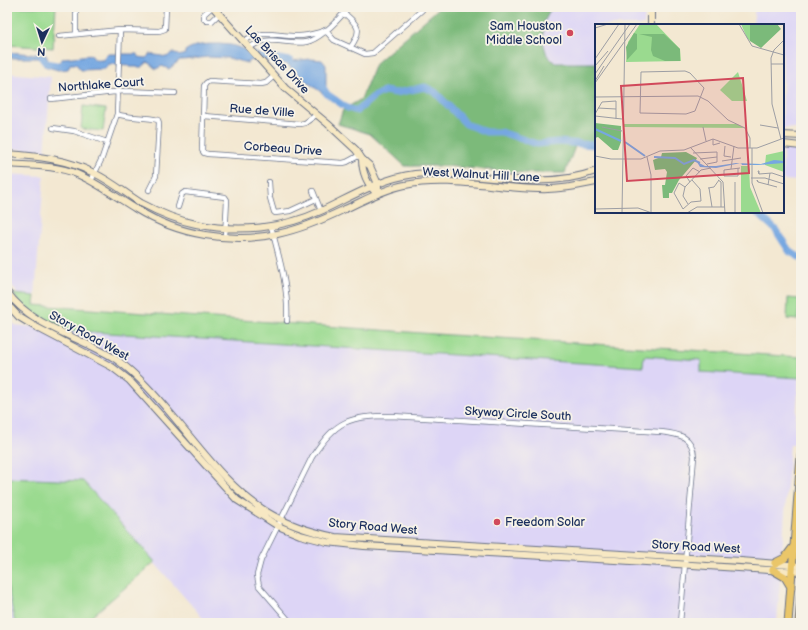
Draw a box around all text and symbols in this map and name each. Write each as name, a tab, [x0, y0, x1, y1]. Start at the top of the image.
place label: Sam Houston Middle School	[486, 19, 562, 48]
north arrow	[22, 22, 62, 62]
street label: Las Brisas Drive	[242, 23, 312, 97]
inset map	[595, 24, 784, 213]
marker: Sam Houston Middle School	[565, 28, 575, 38]
text: N	[37, 45, 46, 58]
street label: Northlake Court	[58, 74, 145, 95]
street label: Rue de Ville	[229, 101, 295, 121]
street label: Corbeau Drive	[243, 139, 323, 159]
street label: West Walnut Hill Lane	[422, 164, 540, 186]
street label: Story Road West	[46, 308, 132, 364]
street label: Skyway Circle South	[464, 404, 572, 424]
place label: Freedom Solar	[505, 515, 586, 530]
street label: Story Road West	[328, 516, 418, 538]
marker: Freedom Solar	[492, 517, 502, 527]
street label: Story Road West	[651, 537, 741, 557]

